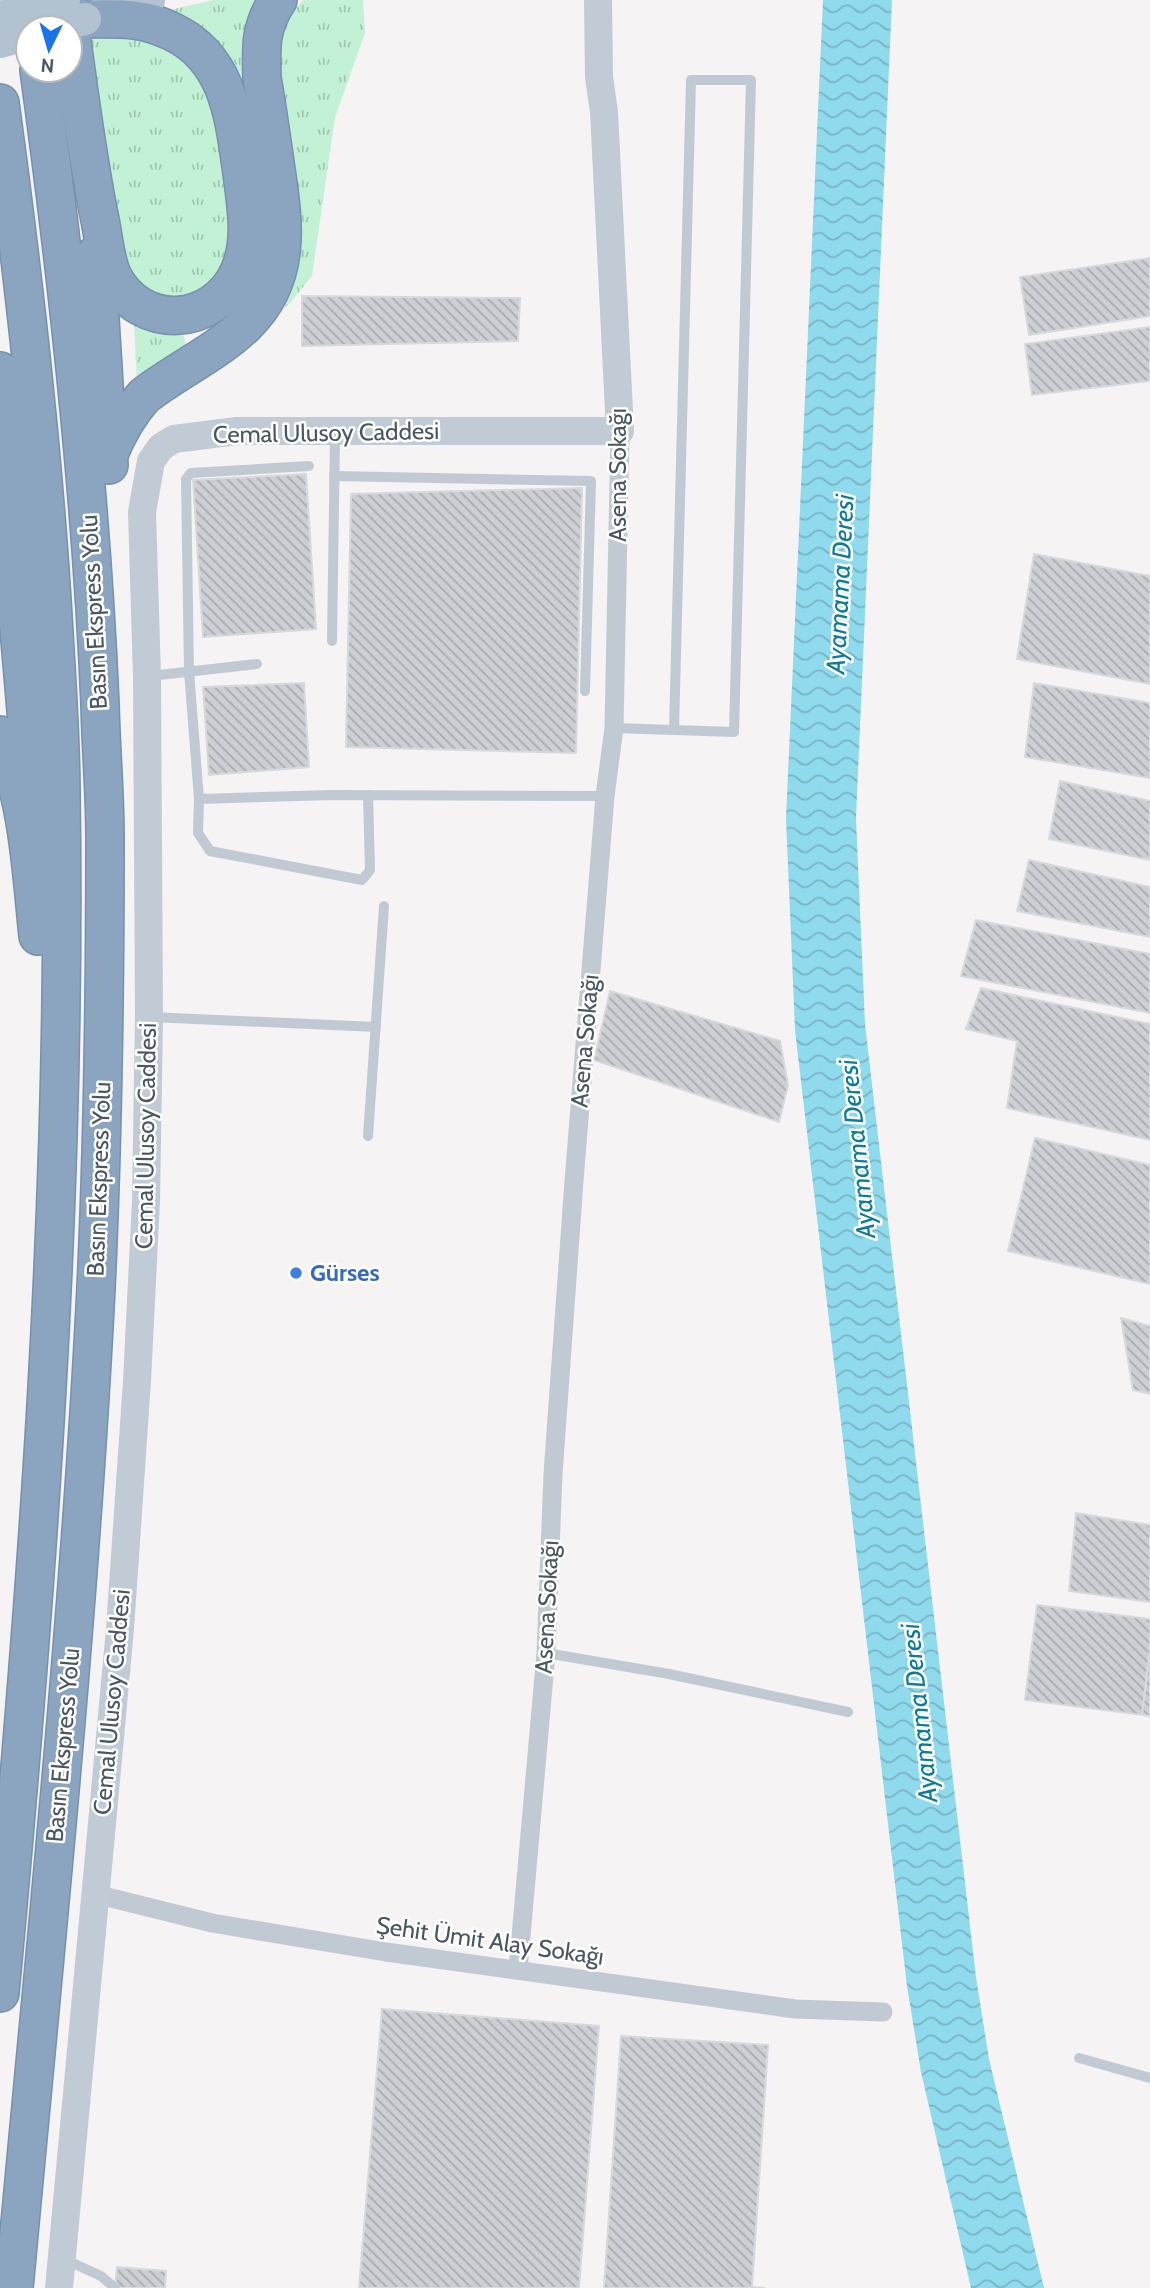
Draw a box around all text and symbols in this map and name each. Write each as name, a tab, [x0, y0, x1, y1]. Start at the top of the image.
north arrow	[14, 14, 84, 84]
text: N	[40, 53, 55, 77]
street label: Asena Sokağı	[603, 408, 632, 542]
street label: Cemal Ulusoy Caddesi	[213, 416, 439, 449]
water label: Ayamama Deresi	[819, 493, 861, 676]
street label: Basın Ekspress Yolu	[74, 514, 113, 710]
street label: Asena Sokağı	[564, 973, 605, 1109]
street label: Cemal Ulusoy Caddesi	[129, 1023, 162, 1249]
water label: Ayamama Deresi	[832, 1058, 882, 1241]
street label: Basın Ekspress Yolu	[81, 1081, 116, 1277]
place label: Gürses	[310, 1258, 380, 1287]
marker: Gürses	[288, 1265, 304, 1281]
street label: Asena Sokağı	[529, 1539, 564, 1675]
street label: Cemal Ulusoy Caddesi	[87, 1588, 136, 1816]
water label: Ayamama Deresi	[894, 1622, 944, 1805]
street label: Basın Ekspress Yolu	[40, 1647, 85, 1843]
street label: Şehit Ümit Alay Sokağı	[374, 1910, 606, 1971]

